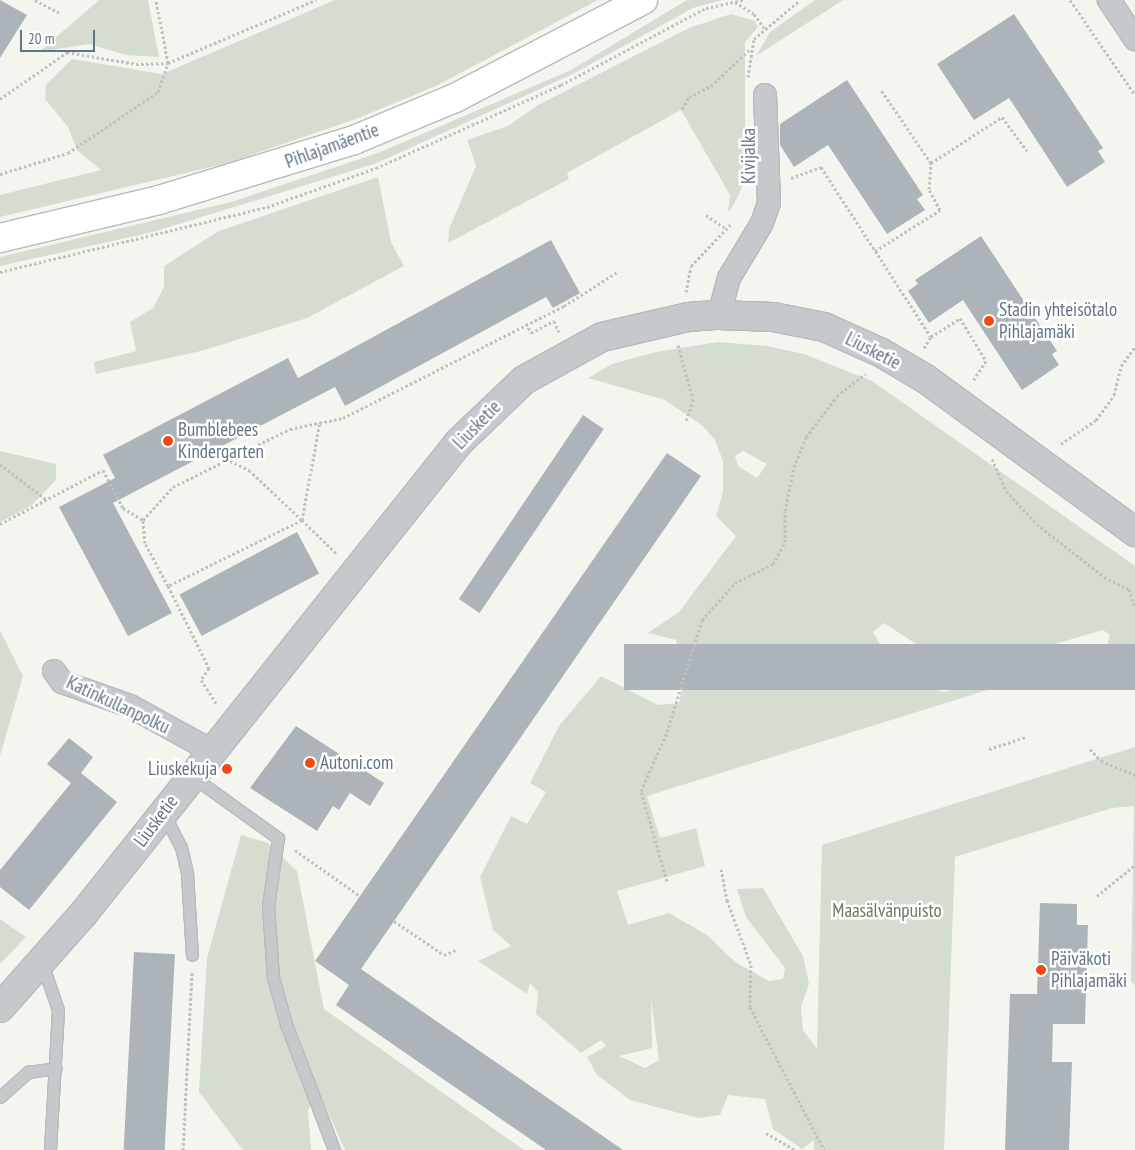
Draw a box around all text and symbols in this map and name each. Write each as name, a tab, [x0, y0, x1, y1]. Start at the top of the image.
scale bar	[22, 20, 98, 52]
text: 20 m	[28, 29, 54, 48]
street label: Pihlajamäentie	[282, 119, 382, 173]
street label: Kivijalka	[738, 128, 760, 184]
place label: Stadin yhteisötalo Pihlajamäki	[999, 299, 1117, 343]
marker: Stadin yhteisötalo Pihlajamäki	[983, 315, 995, 327]
street label: Liusketie	[842, 327, 904, 375]
street label: Liusketie	[448, 396, 506, 454]
place label: Bumblebees Kindergarten	[178, 419, 264, 463]
marker: Bumblebees Kindergarten	[162, 435, 174, 447]
street label: Katinkullanpolku	[63, 671, 173, 739]
place label: Autoni.com	[320, 752, 393, 774]
marker: Autoni.com	[304, 757, 316, 769]
place label: Liuskekuja	[148, 758, 217, 780]
marker: Liuskekuja	[221, 763, 233, 775]
street label: Liusketie	[129, 791, 183, 851]
park label: Maasälvänpuisto	[832, 900, 942, 922]
place label: Päiväkoti Pihlajamäki	[1051, 948, 1127, 992]
marker: Päiväkoti Pihlajamäki	[1035, 964, 1047, 976]

